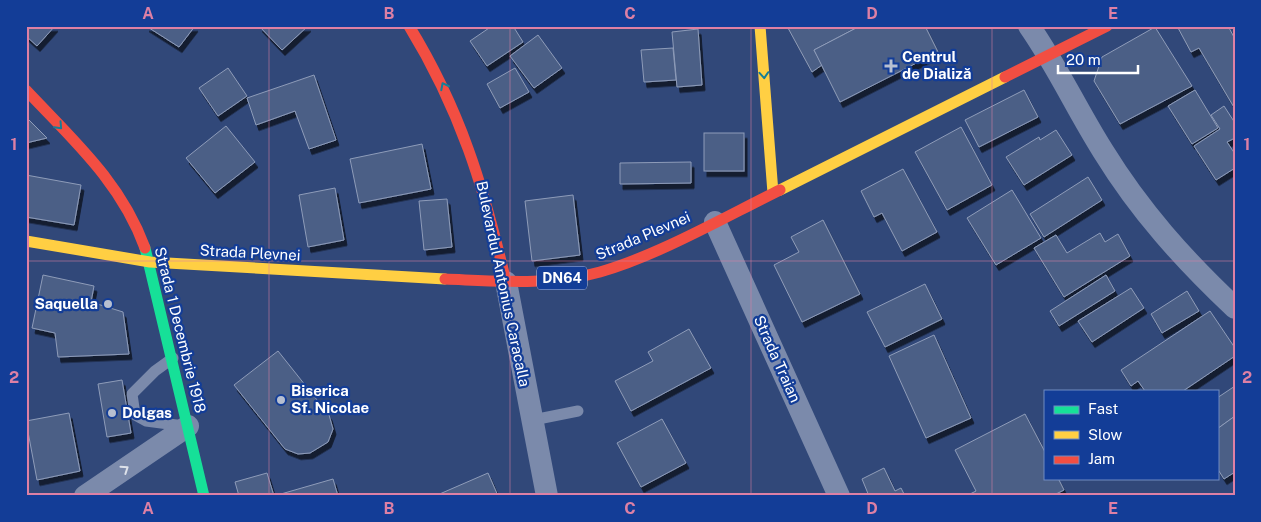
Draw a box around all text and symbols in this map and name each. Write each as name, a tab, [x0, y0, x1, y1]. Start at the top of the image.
text: A	[142, 4, 154, 23]
text: B	[384, 4, 395, 23]
text: C	[624, 4, 636, 23]
text: D	[866, 4, 878, 23]
text: E	[1108, 4, 1118, 23]
scale bar	[1058, 42, 1138, 74]
place label: Centrul de Dializă	[902, 48, 971, 82]
text: 20 m	[1066, 51, 1101, 68]
marker: Centrul de Dializă	[884, 59, 898, 73]
one-way arrow	[758, 71, 769, 79]
one-way arrow	[440, 82, 450, 91]
one-way arrow	[53, 120, 62, 129]
text: 1	[11, 135, 17, 154]
text: 1	[1244, 135, 1250, 154]
street label: Bulevardul Antonius Caracalla	[473, 179, 534, 388]
street label: Strada Plevnei	[593, 208, 693, 263]
street label: Strada Plevnei	[199, 241, 301, 264]
street label: Strada 1 Decembrie 1918	[152, 245, 209, 415]
road number: DN64	[537, 266, 587, 290]
place label: Saquella	[34, 295, 98, 312]
marker: Saquella	[102, 298, 114, 310]
street label: Strada Traian	[751, 313, 804, 405]
text: 2	[9, 368, 19, 387]
text: 2	[1242, 368, 1252, 387]
place label: Biserica Sf. Nicolae	[291, 382, 369, 416]
legend	[1044, 390, 1218, 480]
marker: Biserica Sf. Nicolae	[275, 394, 287, 406]
text: Fast	[1088, 400, 1118, 417]
place label: Dolgas	[122, 404, 172, 421]
marker: Dolgas	[106, 407, 118, 419]
text: Slow	[1088, 426, 1123, 443]
text: Jam	[1088, 450, 1115, 467]
one-way arrow	[120, 465, 129, 475]
text: A	[142, 499, 154, 518]
text: B	[384, 499, 395, 518]
text: C	[624, 499, 636, 518]
text: D	[866, 499, 878, 518]
text: E	[1108, 499, 1118, 518]

